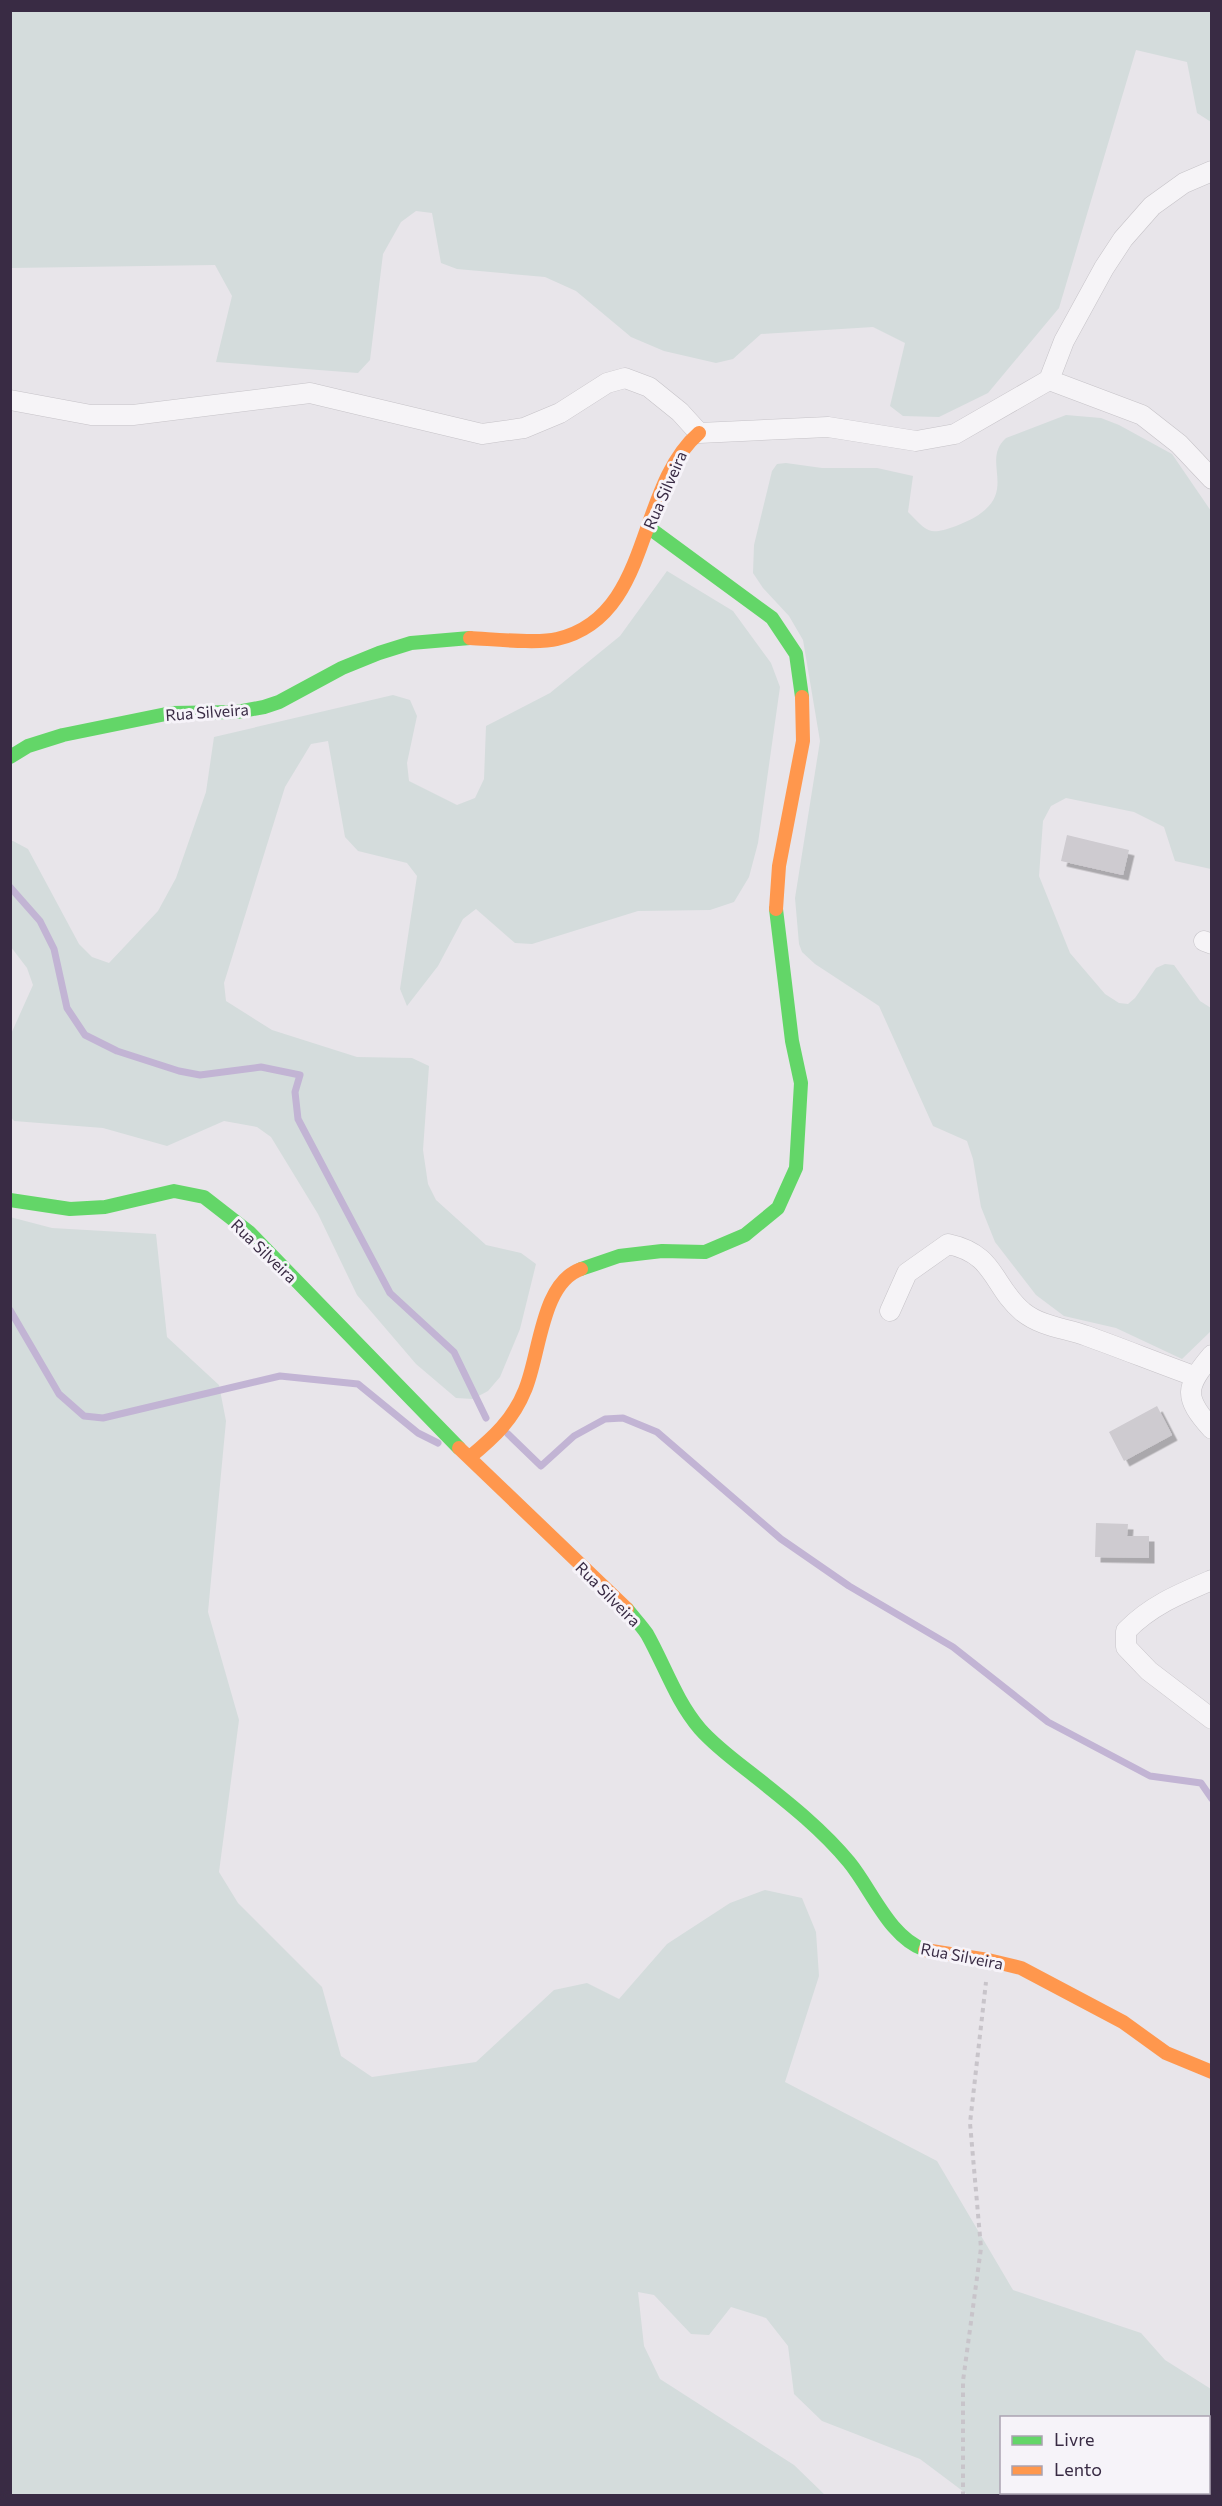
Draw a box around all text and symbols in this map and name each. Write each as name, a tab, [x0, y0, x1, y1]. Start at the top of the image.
street label: Rua Silveira	[639, 448, 690, 532]
street label: Rua Silveira	[165, 699, 249, 724]
street label: Rua Silveira	[228, 1215, 301, 1287]
street label: Rua Silveira	[572, 1557, 645, 1630]
street label: Rua Silveira	[919, 1938, 1005, 1973]
legend	[1000, 2416, 1210, 2494]
text: Livre	[1054, 2428, 1095, 2450]
text: Lento	[1054, 2458, 1102, 2480]

